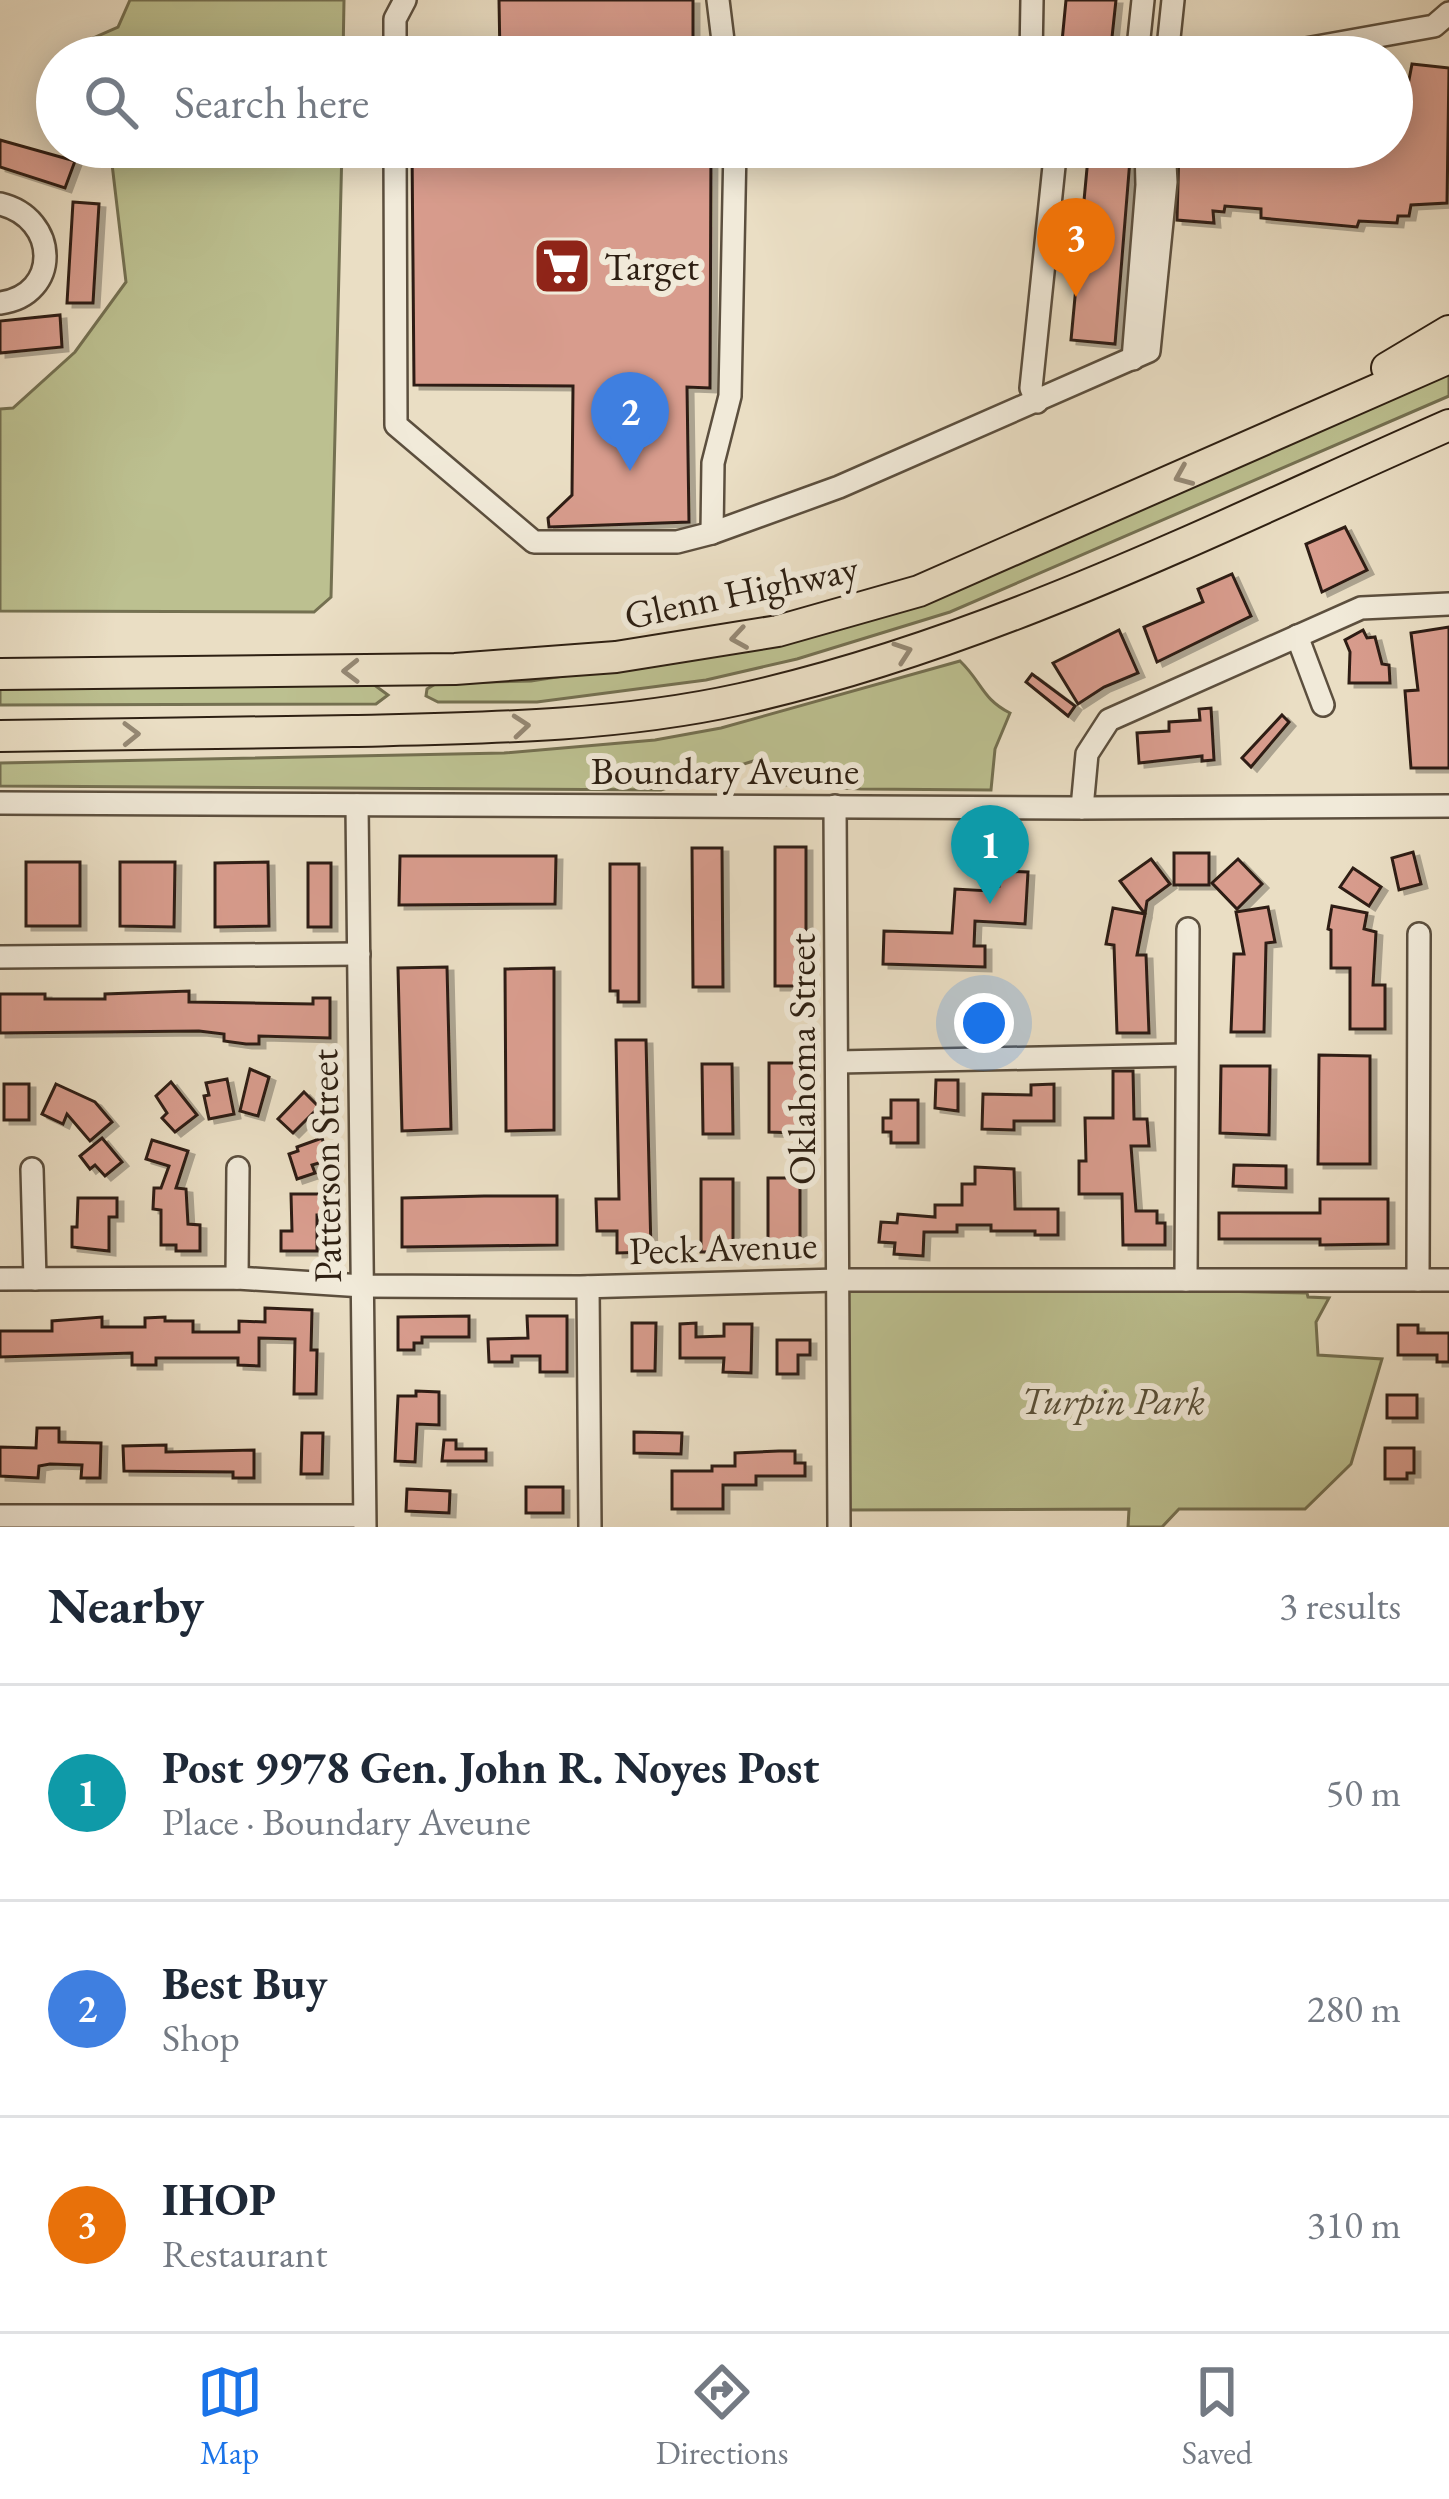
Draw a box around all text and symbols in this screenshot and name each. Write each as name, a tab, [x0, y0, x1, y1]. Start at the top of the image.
search box	[36, 36, 1413, 168]
icon: search	[78, 69, 144, 135]
text: Search here	[174, 73, 369, 131]
pin: 3	[1037, 198, 1115, 297]
supermarket icon: Target	[531, 235, 593, 297]
place label: Target	[604, 241, 699, 292]
pin: 2	[591, 372, 669, 471]
one-way arrow	[1173, 462, 1195, 486]
street label: Glenn Highway	[620, 542, 863, 641]
one-way arrow	[729, 624, 749, 649]
one-way arrow	[891, 642, 912, 666]
one-way arrow	[341, 657, 360, 683]
one-way arrow	[512, 714, 531, 739]
one-way arrow	[123, 721, 141, 747]
street label: Boundary Aveune	[591, 745, 859, 796]
pin: 1	[951, 805, 1029, 904]
street label: Oklahoma Street	[776, 933, 827, 1185]
your location	[954, 993, 1014, 1053]
street label: Patterson Street	[298, 1049, 353, 1283]
street label: Peck Avenue	[628, 1219, 818, 1276]
park label: Turpin Park	[1021, 1375, 1205, 1426]
text: Nearby	[48, 1572, 204, 1638]
text: 3 results	[1279, 1580, 1401, 1631]
text: Post 9978 Gen. John R. Noyes Post	[162, 1738, 819, 1796]
text: 1	[77, 1767, 97, 1818]
text: 50 m	[1325, 1767, 1401, 1818]
text: Place · Boundary Aveune	[162, 1796, 531, 1847]
text: Best Buy	[162, 1954, 327, 2012]
text: 2	[77, 1983, 97, 2034]
text: 280 m	[1307, 1983, 1401, 2034]
text: Shop	[162, 2012, 240, 2063]
text: IHOP	[162, 2170, 276, 2228]
text: 3	[77, 2199, 97, 2250]
text: 310 m	[1307, 2199, 1401, 2250]
text: Restaurant	[162, 2228, 327, 2279]
tab: Map	[197, 2359, 263, 2474]
tab: Directions	[656, 2359, 789, 2474]
tab: Saved	[1182, 2359, 1252, 2474]

